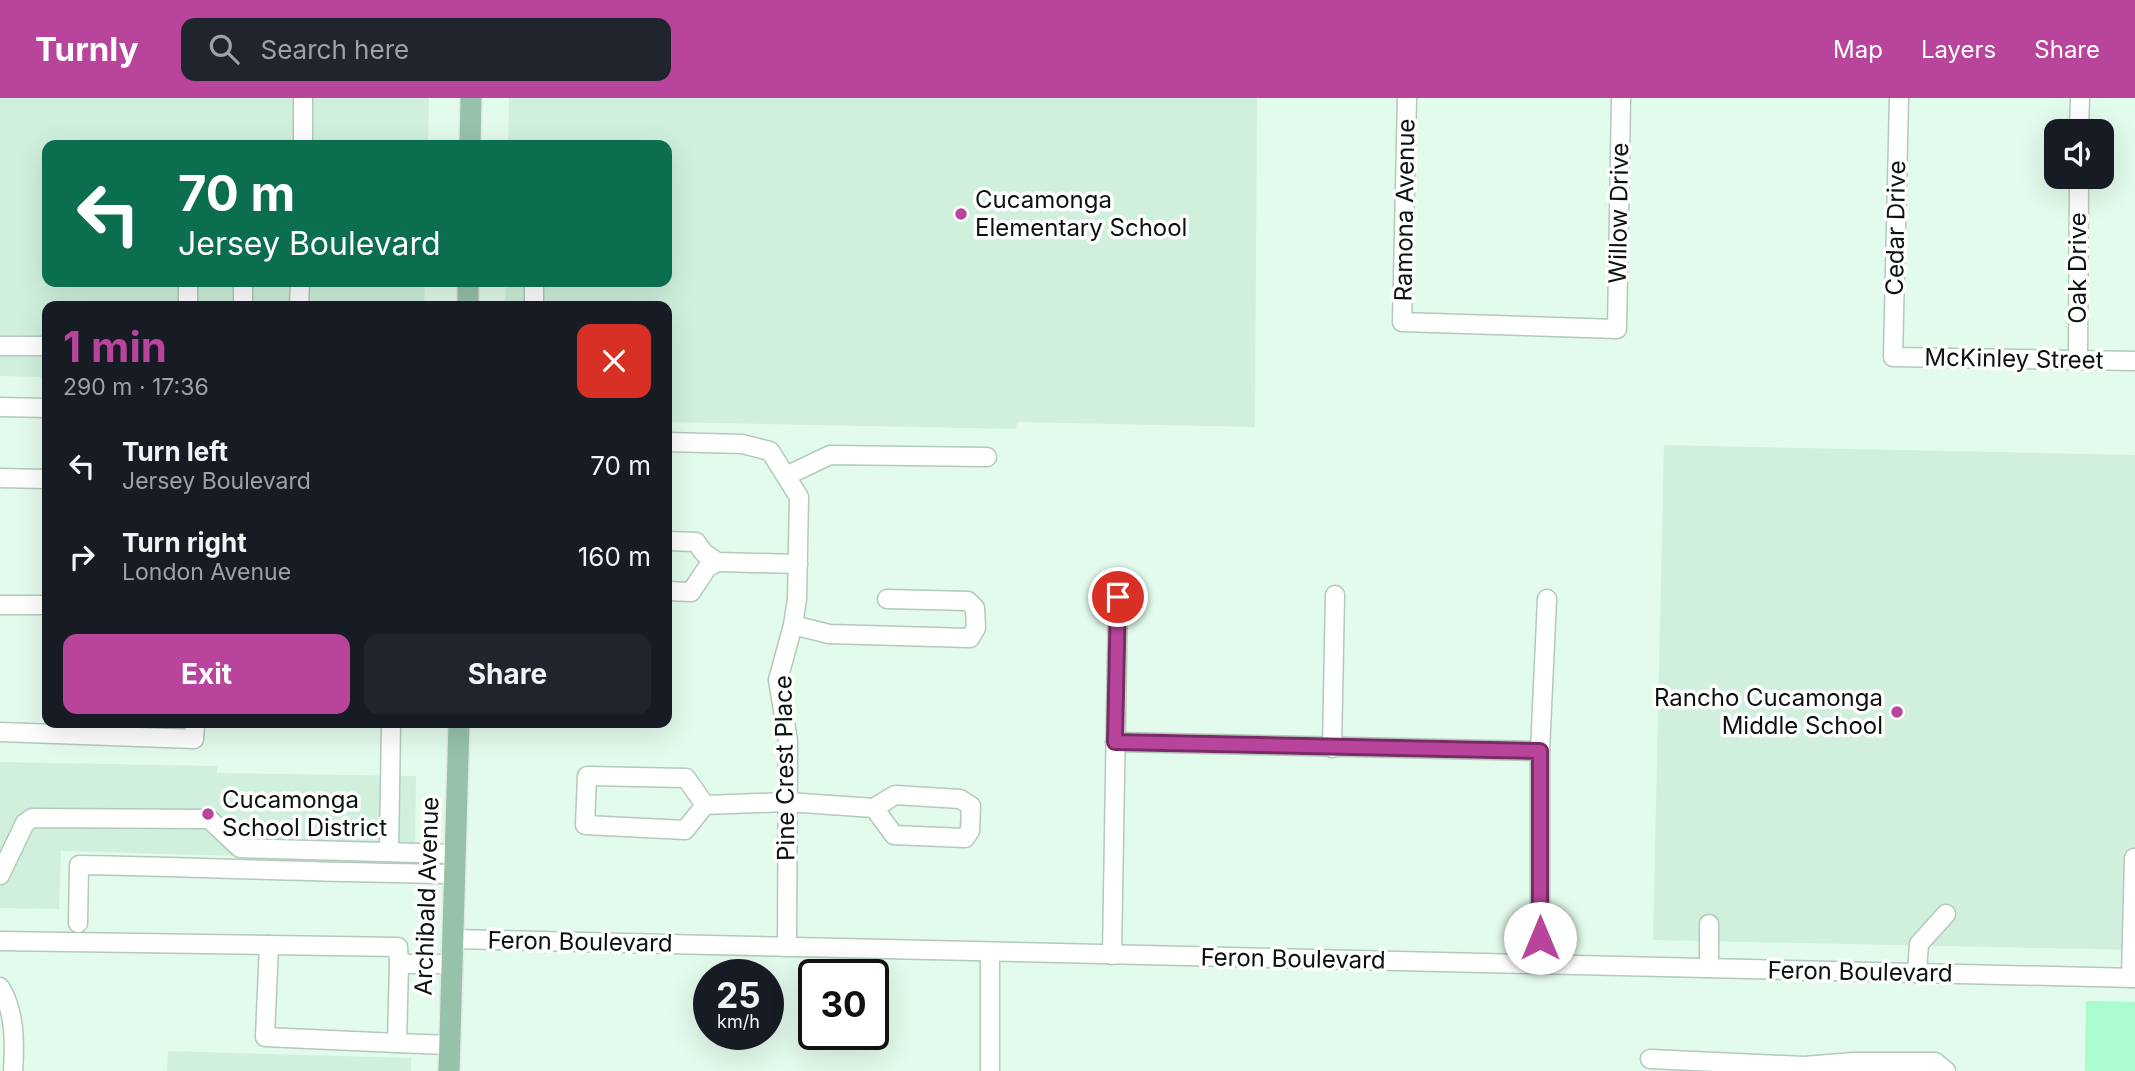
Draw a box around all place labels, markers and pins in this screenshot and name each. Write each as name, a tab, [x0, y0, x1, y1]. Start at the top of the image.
place label: Cucamonga Elementary School	[975, 185, 1187, 242]
marker: Cucamonga Elementary School	[953, 206, 969, 222]
pin	[1088, 567, 1148, 627]
place label: Rancho Cucamonga Middle School	[1654, 683, 1883, 740]
marker: Rancho Cucamonga Middle School	[1889, 704, 1905, 720]
place label: Cucamonga School District	[222, 785, 387, 842]
marker: Cucamonga School District	[200, 806, 216, 822]

